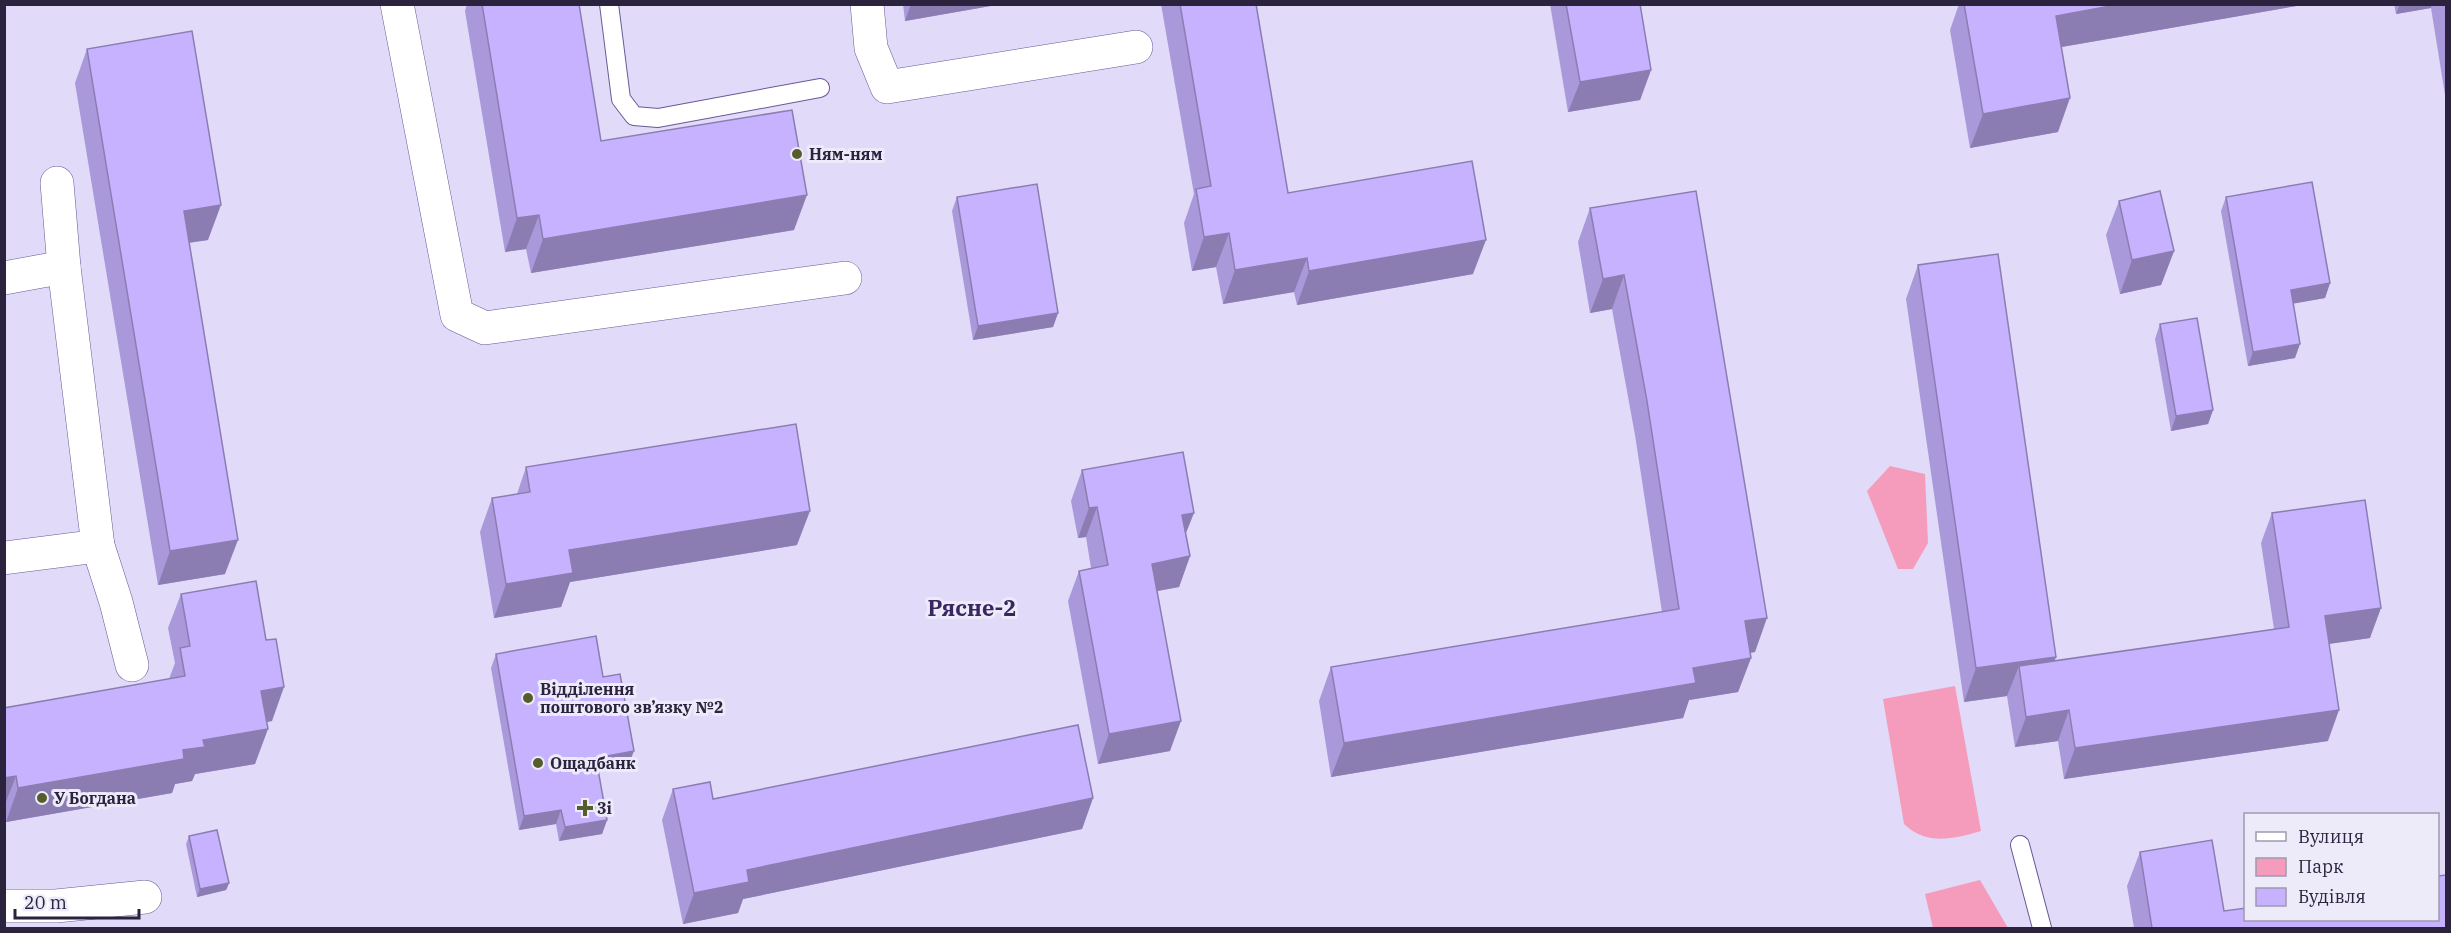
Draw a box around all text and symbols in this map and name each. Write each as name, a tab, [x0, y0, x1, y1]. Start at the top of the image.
place label: Ням-ням	[809, 144, 883, 164]
marker: Ням-ням	[790, 147, 804, 161]
district label: Рясне-2	[927, 593, 1017, 622]
place label: Відділення поштового зв’язку №2	[540, 679, 724, 717]
marker: Відділення поштового зв’язку №2	[521, 691, 535, 705]
place label: Ощадбанк	[550, 753, 636, 773]
marker: Ощадбанк	[531, 756, 545, 770]
place label: У Богдана	[54, 788, 136, 808]
marker: У Богдана	[35, 791, 49, 805]
place label: 3і	[597, 798, 612, 818]
marker: 3і	[578, 801, 592, 815]
legend	[2244, 813, 2439, 921]
text: Вулиця	[2298, 825, 2364, 848]
text: Парк	[2298, 855, 2344, 878]
scale bar	[15, 882, 140, 920]
text: Будівля	[2298, 885, 2366, 908]
text: 20 m	[24, 891, 67, 914]

